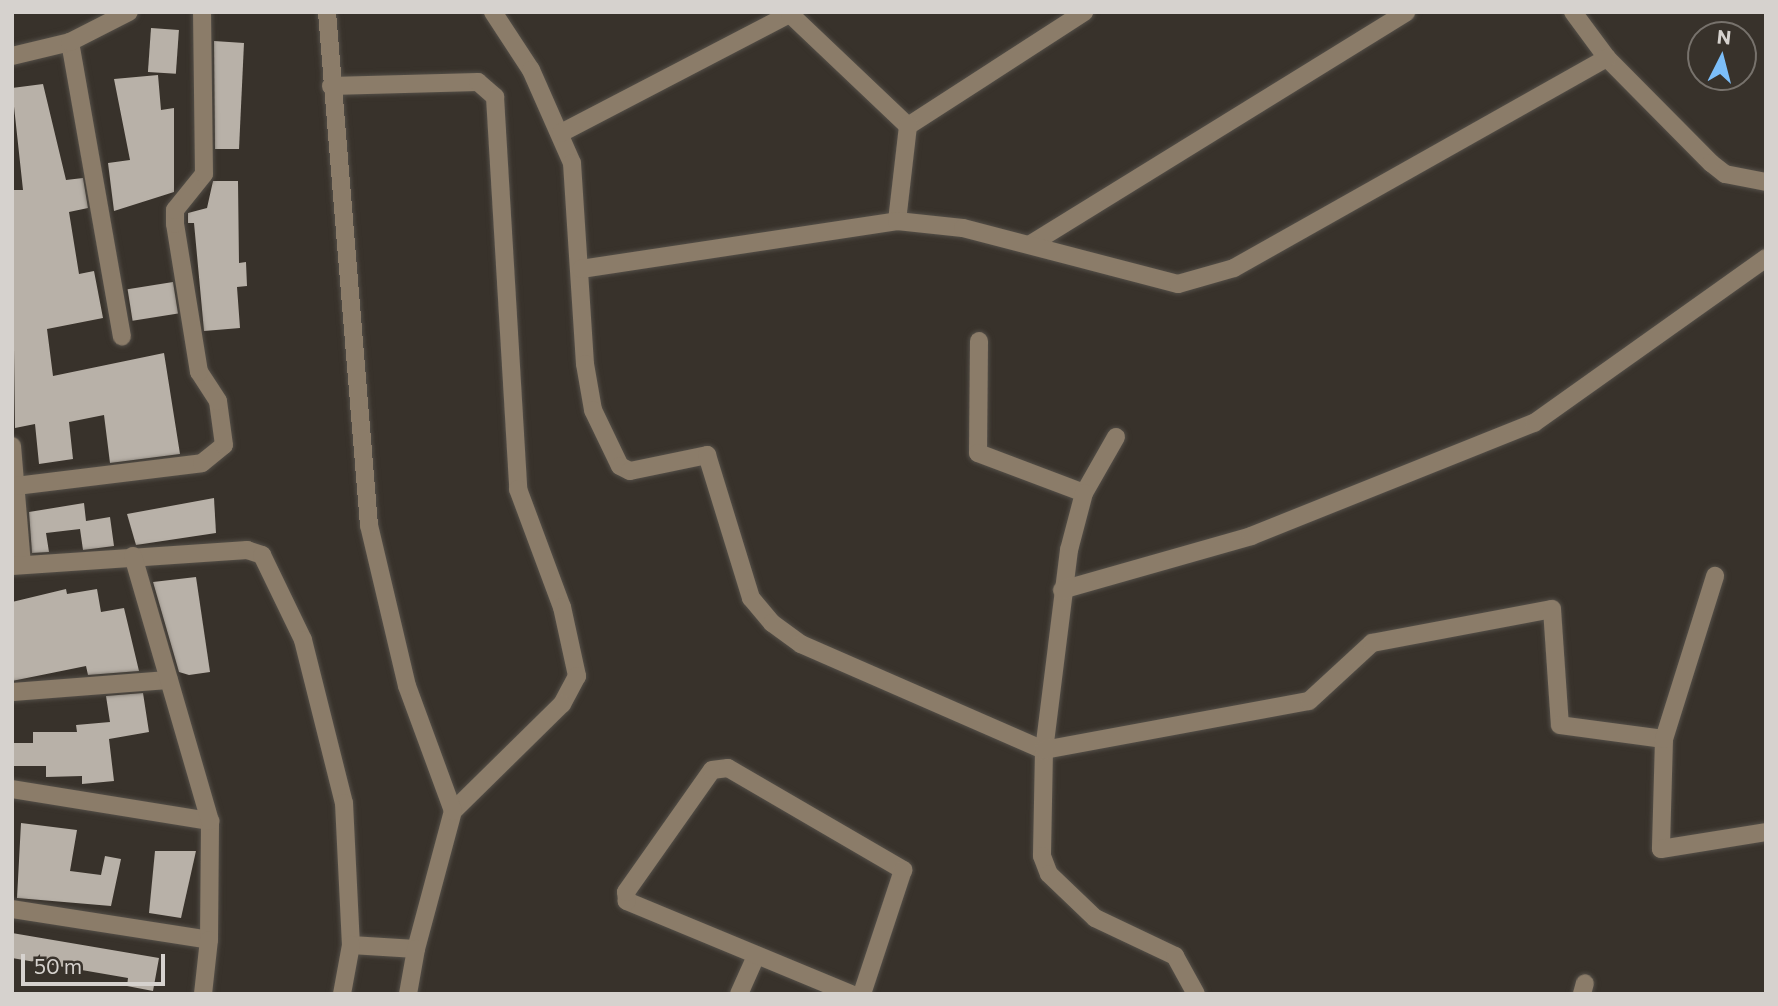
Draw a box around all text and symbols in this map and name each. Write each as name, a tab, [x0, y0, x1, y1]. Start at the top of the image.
north arrow	[1687, 21, 1757, 91]
text: N	[1716, 24, 1732, 49]
scale bar	[24, 940, 168, 984]
text: 50 m	[34, 953, 82, 978]

